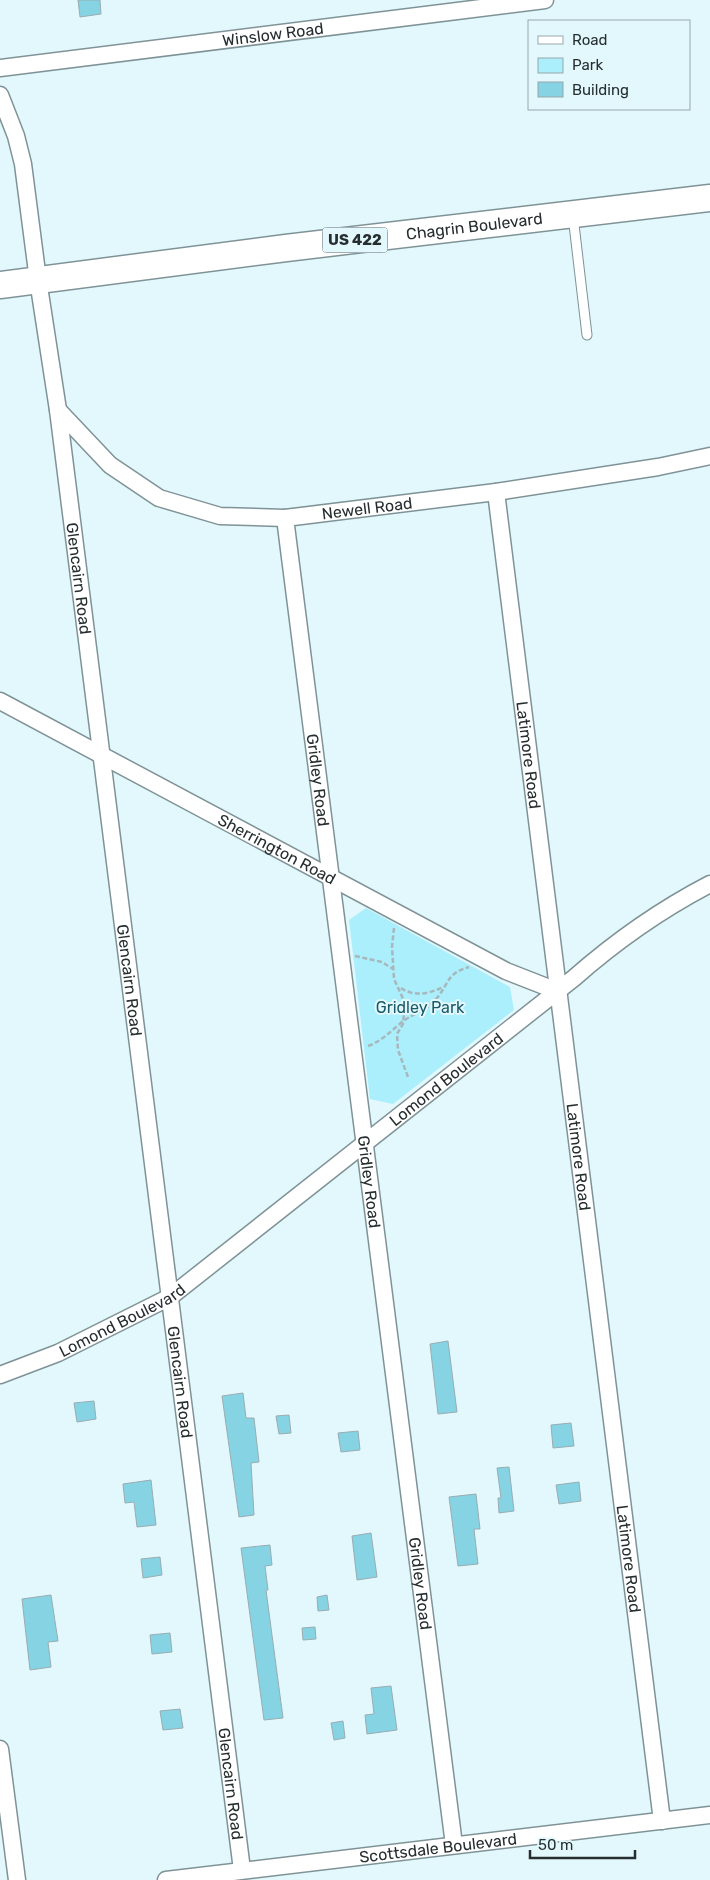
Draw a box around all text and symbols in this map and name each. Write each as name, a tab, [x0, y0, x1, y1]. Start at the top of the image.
street label: Winslow Road	[221, 19, 325, 50]
legend	[528, 20, 690, 110]
text: Road	[572, 31, 608, 49]
text: Park	[572, 56, 603, 74]
text: Building	[572, 81, 629, 99]
street label: Chagrin Boulevard	[405, 209, 544, 244]
road number: US 422	[322, 228, 388, 252]
street label: Newell Road	[321, 493, 413, 523]
street label: Glencairn Road	[62, 521, 95, 635]
street label: Latimore Road	[512, 700, 544, 810]
street label: Gridley Road	[303, 732, 333, 827]
street label: Sherrington Road	[215, 810, 339, 888]
street label: Glencairn Road	[113, 923, 146, 1037]
park label: Gridley Park	[376, 998, 465, 1017]
street label: Lomond Boulevard	[386, 1029, 507, 1130]
street label: Latimore Road	[562, 1102, 595, 1212]
street label: Gridley Road	[354, 1134, 384, 1229]
street label: Lomond Boulevard	[56, 1280, 189, 1361]
street label: Glencairn Road	[164, 1325, 196, 1439]
street label: Latimore Road	[613, 1504, 645, 1614]
street label: Gridley Road	[405, 1536, 436, 1631]
street label: Glencairn Road	[214, 1727, 247, 1841]
scale bar	[530, 1828, 635, 1860]
street label: Scottsdale Boulevard	[358, 1829, 518, 1867]
text: 50 m	[538, 1836, 573, 1854]

